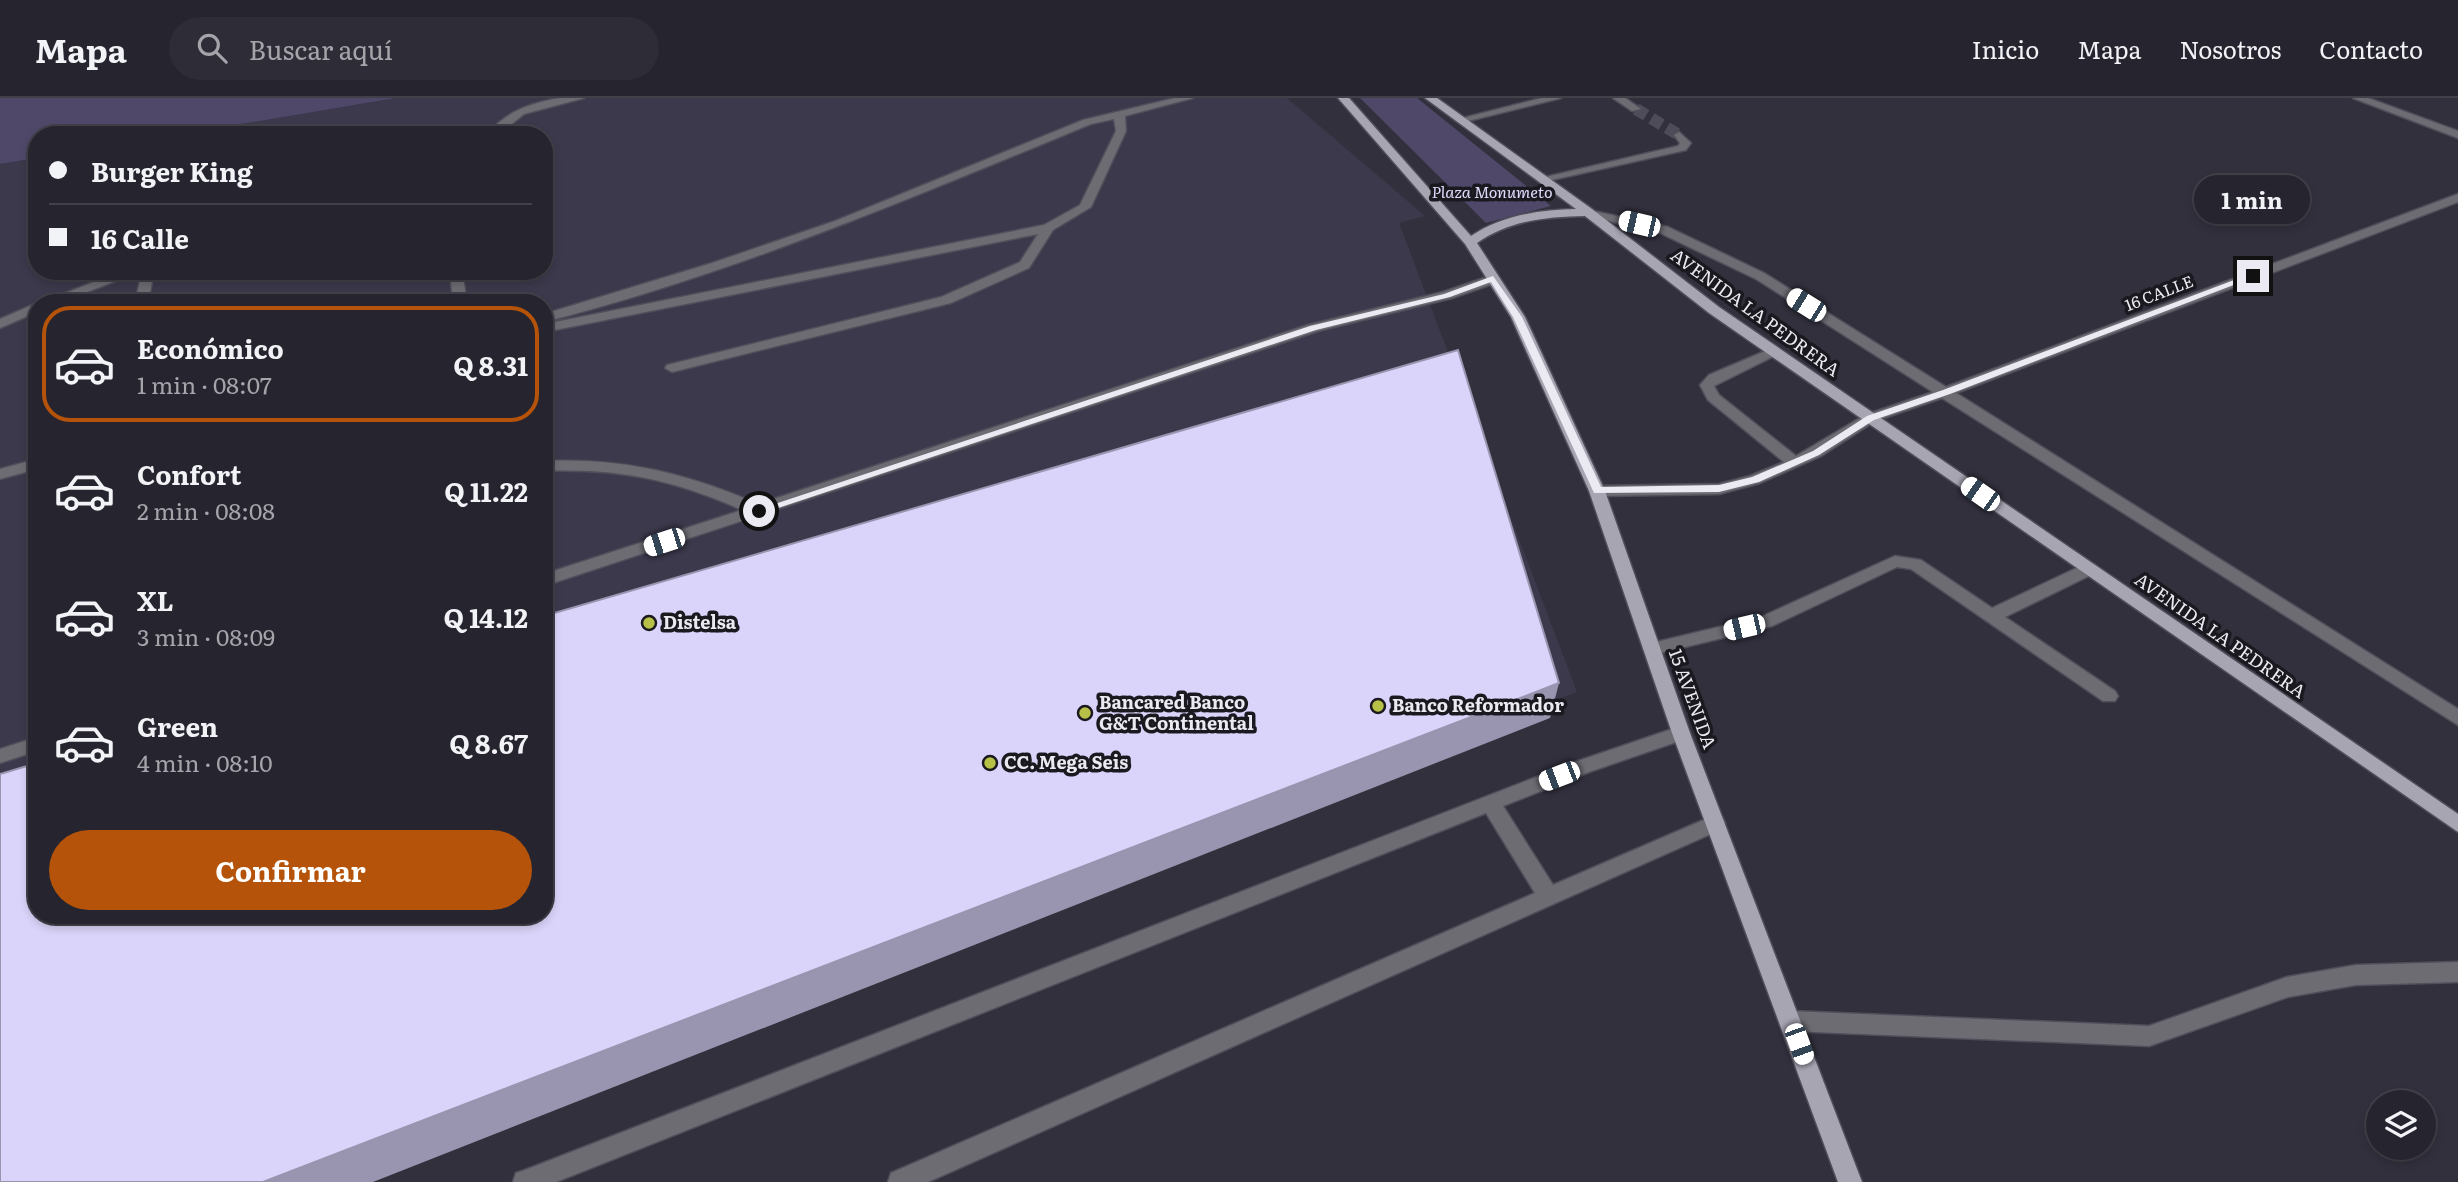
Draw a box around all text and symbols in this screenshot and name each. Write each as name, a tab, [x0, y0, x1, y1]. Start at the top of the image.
search box	[169, 17, 659, 80]
text: Mapa	[35, 24, 127, 73]
icon: search	[193, 29, 231, 67]
text: Buscar aquí	[249, 29, 393, 68]
text: Inicio	[1972, 31, 2039, 66]
text: Mapa	[2077, 31, 2141, 66]
text: Nosotros	[2179, 31, 2281, 66]
text: Contacto	[2319, 31, 2423, 66]
text: Burger King	[91, 151, 253, 190]
callout: 1 min	[2195, 174, 2311, 223]
park label: Plaza Monumeto	[1431, 179, 1553, 203]
text: 1 min	[2221, 182, 2283, 216]
car	[1617, 209, 1662, 239]
text: 16 Calle	[91, 218, 189, 257]
street label: AVENIDA LA PEDRERA	[1666, 241, 1846, 382]
route end	[2237, 260, 2269, 292]
street label: 16 CALLE	[2121, 268, 2196, 316]
car	[1783, 285, 1830, 325]
text: Económico	[137, 328, 284, 367]
icon: car	[53, 333, 116, 396]
text: Q 8.31	[453, 345, 528, 384]
text: 1 min · 08:07	[137, 367, 272, 401]
text: Confort	[137, 454, 241, 493]
icon: car	[53, 459, 116, 522]
text: Q 11.22	[444, 471, 528, 510]
car	[1957, 473, 2004, 515]
text: 2 min · 08:08	[137, 493, 275, 527]
route start	[743, 495, 775, 527]
car	[641, 526, 688, 558]
street label: AVENIDA LA PEDRERA	[2130, 565, 2312, 704]
text: XL	[137, 580, 174, 619]
icon: car	[53, 585, 116, 648]
text: Q 14.12	[444, 597, 528, 636]
place label: Distelsa	[663, 608, 737, 635]
car	[1722, 612, 1767, 642]
marker: Distelsa	[641, 615, 657, 631]
text: 3 min · 08:09	[137, 619, 275, 653]
street label: 15 AVENIDA	[1663, 645, 1724, 752]
place label: Bancared Banco G&T Continental	[1099, 688, 1254, 736]
place label: Banco Reformador	[1392, 691, 1564, 718]
marker: Banco Reformador	[1370, 698, 1386, 714]
marker: Bancared Banco G&T Continental	[1077, 705, 1093, 721]
text: Green	[137, 706, 218, 745]
icon: car	[53, 711, 116, 774]
text: Q 8.67	[449, 723, 528, 762]
text: 4 min · 08:10	[137, 745, 273, 779]
place label: CC. Mega Seis	[1004, 748, 1128, 775]
marker: CC. Mega Seis	[982, 755, 998, 771]
car	[1536, 759, 1583, 793]
button: Confirmar	[49, 830, 532, 910]
car	[1782, 1021, 1817, 1067]
map controls	[2366, 1090, 2436, 1160]
button: layers	[2366, 1090, 2436, 1160]

